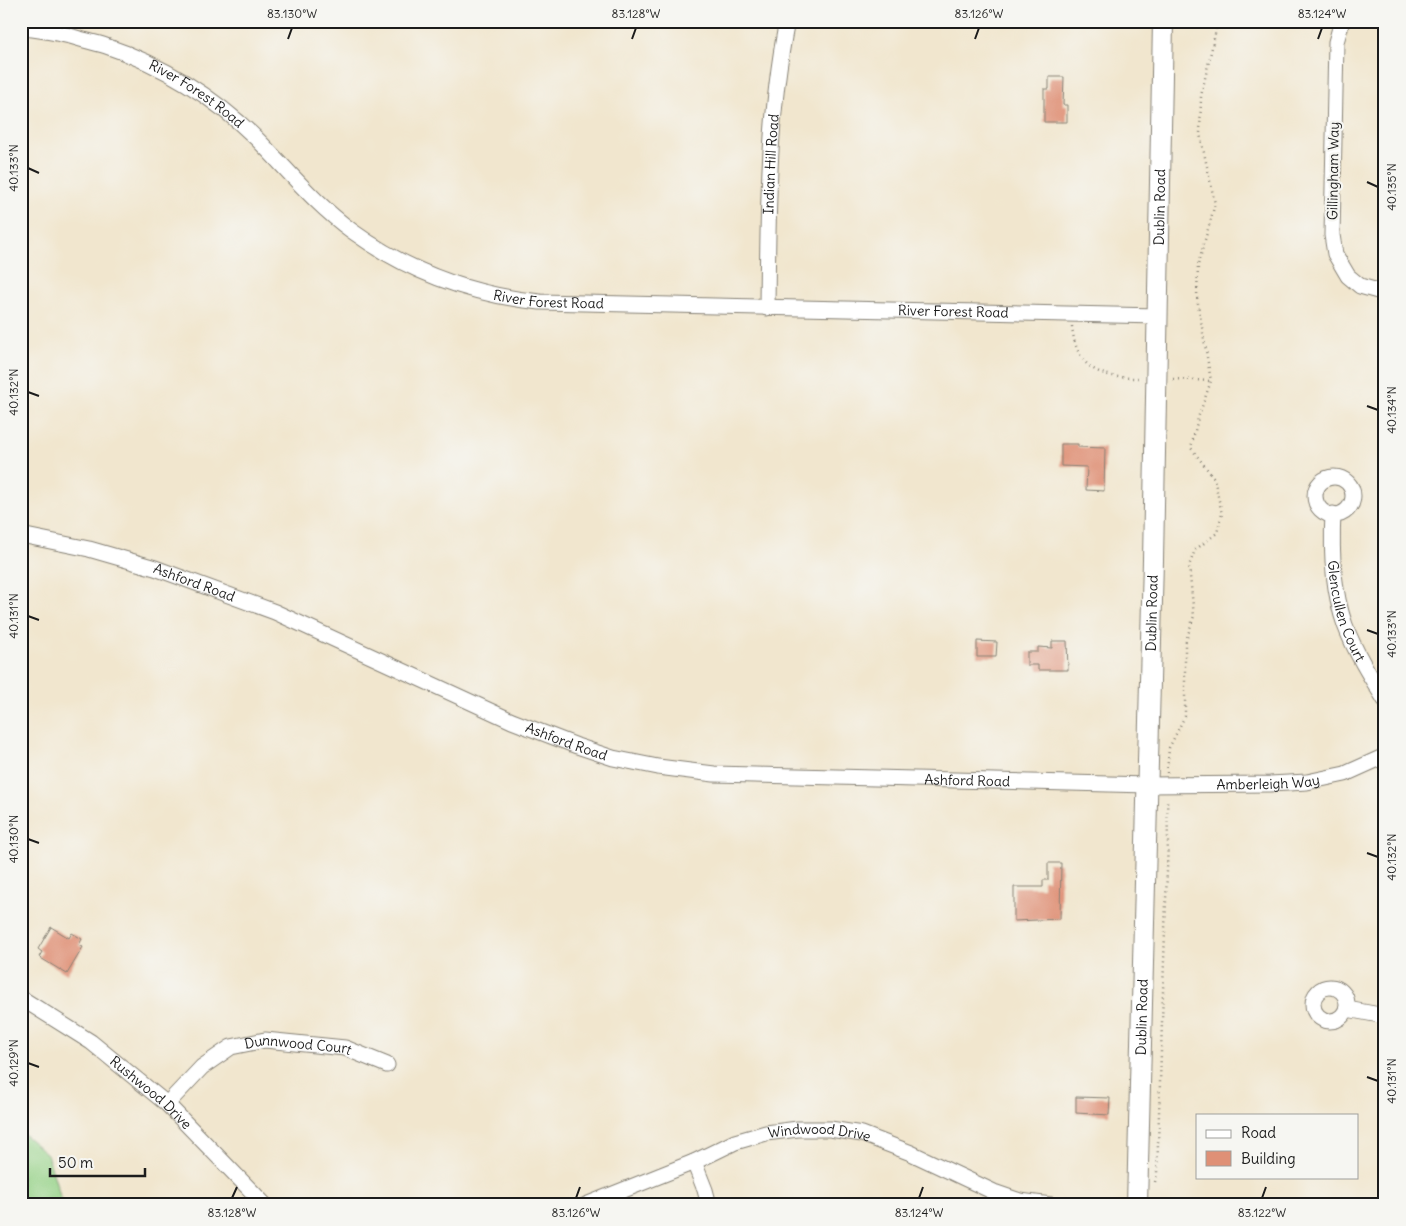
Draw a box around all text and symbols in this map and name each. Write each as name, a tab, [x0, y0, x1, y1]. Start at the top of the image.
text: 83.130°W	[267, 6, 317, 21]
text: 83.128°W	[612, 6, 661, 21]
text: 83.126°W	[955, 6, 1004, 21]
text: 83.124°W	[1298, 6, 1346, 21]
street label: River Forest Road	[146, 56, 248, 132]
street label: Indian Hill Road	[759, 113, 783, 215]
street label: Gillingham Way	[1323, 122, 1343, 220]
text: 40.133°N	[6, 144, 21, 192]
text: 40.135°N	[1384, 163, 1399, 211]
street label: Dublin Road	[1150, 169, 1169, 246]
street label: River Forest Road	[492, 286, 604, 312]
street label: River Forest Road	[898, 301, 1009, 322]
text: 40.132°N	[6, 368, 21, 416]
text: 40.134°N	[1384, 386, 1399, 434]
street label: Ashford Road	[151, 559, 238, 606]
street label: Glencullen Court	[1324, 560, 1370, 665]
street label: Dublin Road	[1142, 575, 1162, 652]
text: 40.131°N	[6, 593, 21, 639]
text: 40.133°N	[1384, 610, 1399, 658]
street label: Ashford Road	[523, 718, 610, 764]
street label: Ashford Road	[924, 770, 1010, 790]
street label: Amberleigh Way	[1216, 771, 1321, 793]
text: 40.130°N	[6, 815, 21, 863]
text: 40.132°N	[1384, 833, 1399, 881]
street label: Dublin Road	[1132, 979, 1152, 1055]
street label: Dunnwood Court	[243, 1031, 355, 1059]
text: 40.129°N	[6, 1039, 21, 1087]
street label: Rushwood Drive	[106, 1052, 196, 1133]
text: 40.131°N	[1384, 1058, 1399, 1104]
legend	[1196, 1114, 1358, 1178]
street label: Windwood Drive	[767, 1120, 874, 1146]
text: Road	[1241, 1123, 1276, 1142]
scale bar	[50, 1146, 145, 1178]
text: Building	[1241, 1149, 1296, 1168]
text: 50 m	[58, 1153, 93, 1172]
text: 83.128°W	[208, 1205, 257, 1220]
text: 83.126°W	[552, 1205, 601, 1220]
text: 83.124°W	[895, 1205, 943, 1220]
text: 83.122°W	[1238, 1205, 1286, 1220]

